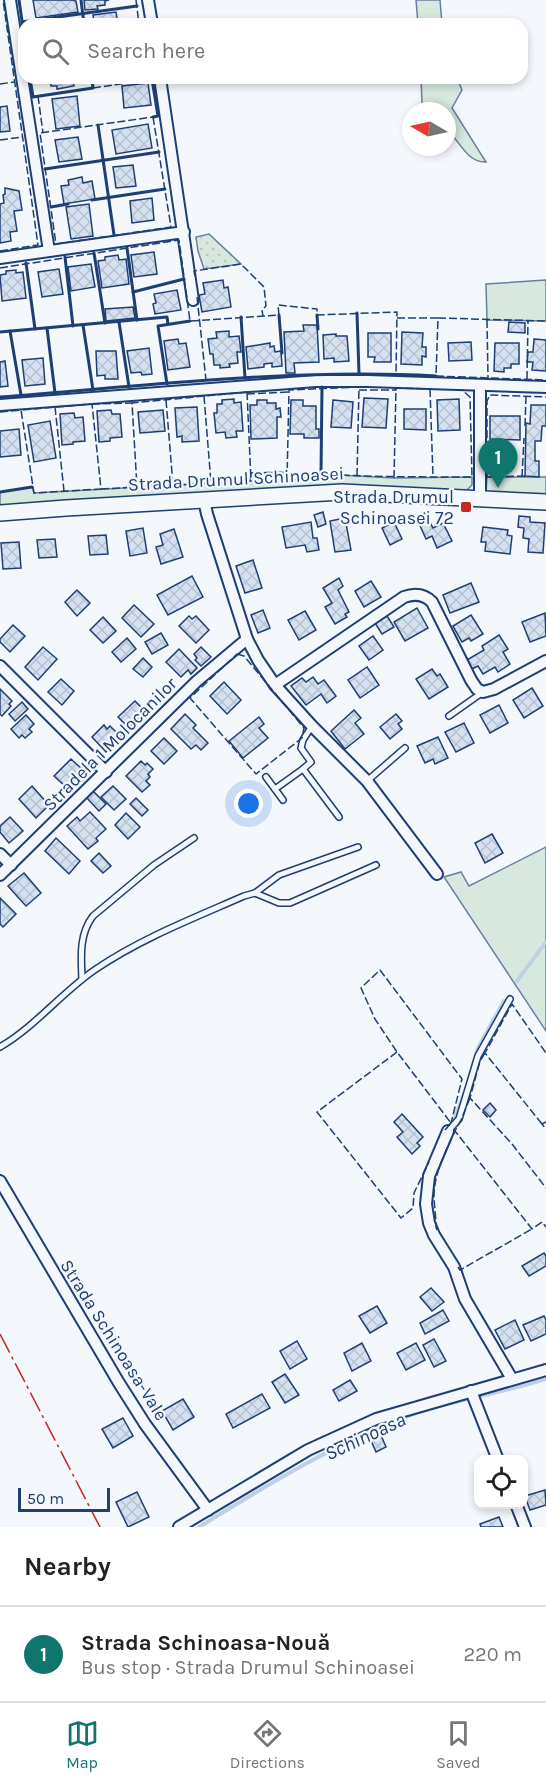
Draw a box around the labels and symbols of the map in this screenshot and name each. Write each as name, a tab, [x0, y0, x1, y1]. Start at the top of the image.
north arrow	[402, 102, 456, 156]
pin: 1	[478, 438, 518, 488]
street label: Strada Drumul Schinoasei	[127, 462, 345, 496]
place label: Strada Drumul Schinoasei 72	[333, 486, 454, 529]
marker: Strada Drumul Schinoasei 72	[459, 500, 473, 514]
street label: Stradela 1 Molocanilor	[39, 672, 182, 815]
your location	[234, 789, 263, 818]
street label: Strada Schinoasa-Vale	[56, 1256, 172, 1424]
water label: Schinoasa	[321, 1408, 409, 1465]
scale bar	[18, 1485, 110, 1512]

